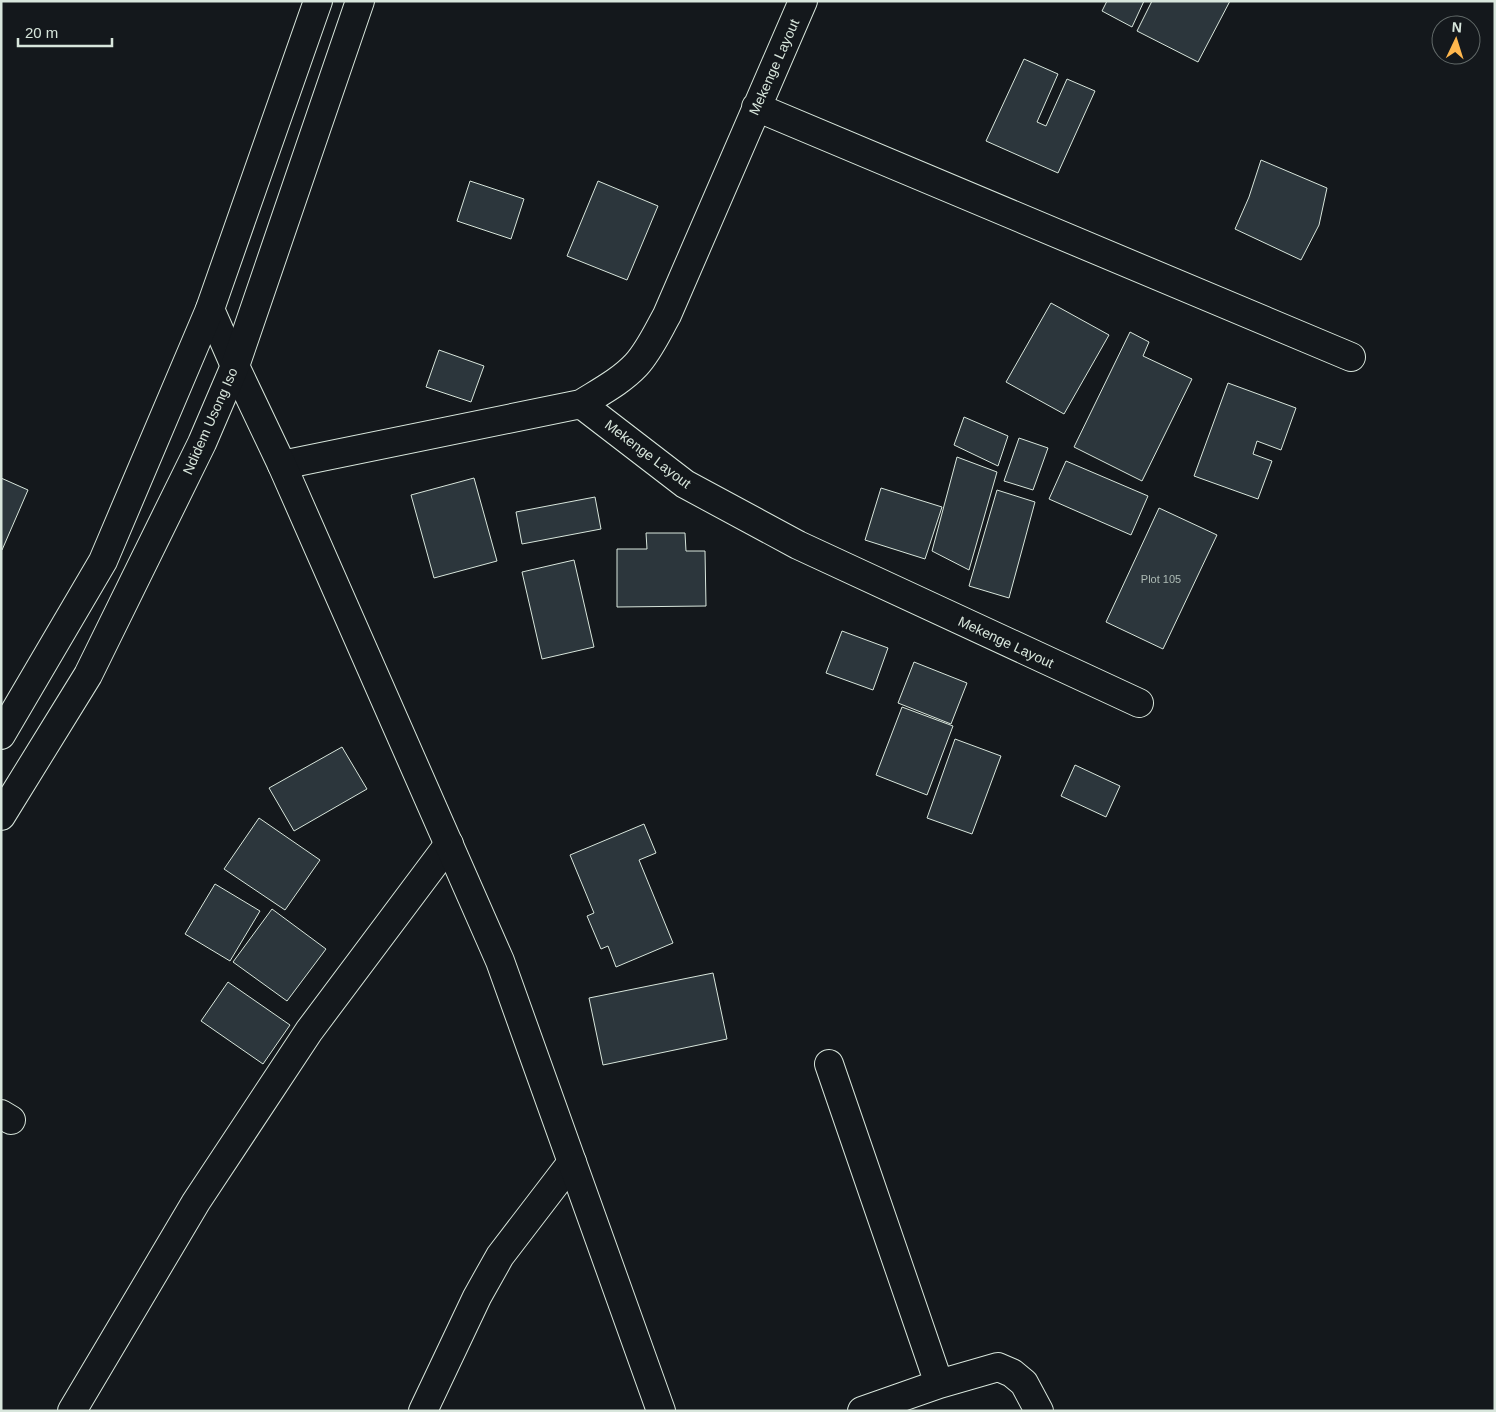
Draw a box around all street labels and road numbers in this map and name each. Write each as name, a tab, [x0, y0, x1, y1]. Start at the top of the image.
street label: Mekenge Layout	[746, 16, 802, 118]
street label: Ndidem Usong Iso	[179, 365, 241, 477]
street label: Mekenge Layout	[602, 416, 694, 492]
street label: Mekenge Layout	[956, 613, 1056, 671]

